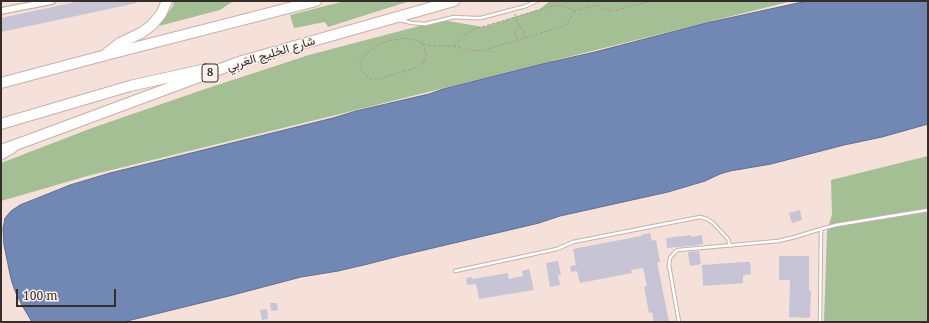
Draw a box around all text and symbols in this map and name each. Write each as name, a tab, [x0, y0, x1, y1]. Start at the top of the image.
street label: شارع الخَلِيج العَربِي	[225, 34, 317, 74]
road number: 8	[202, 64, 218, 82]
scale bar	[18, 281, 118, 307]
text: 100 m	[23, 287, 58, 304]

